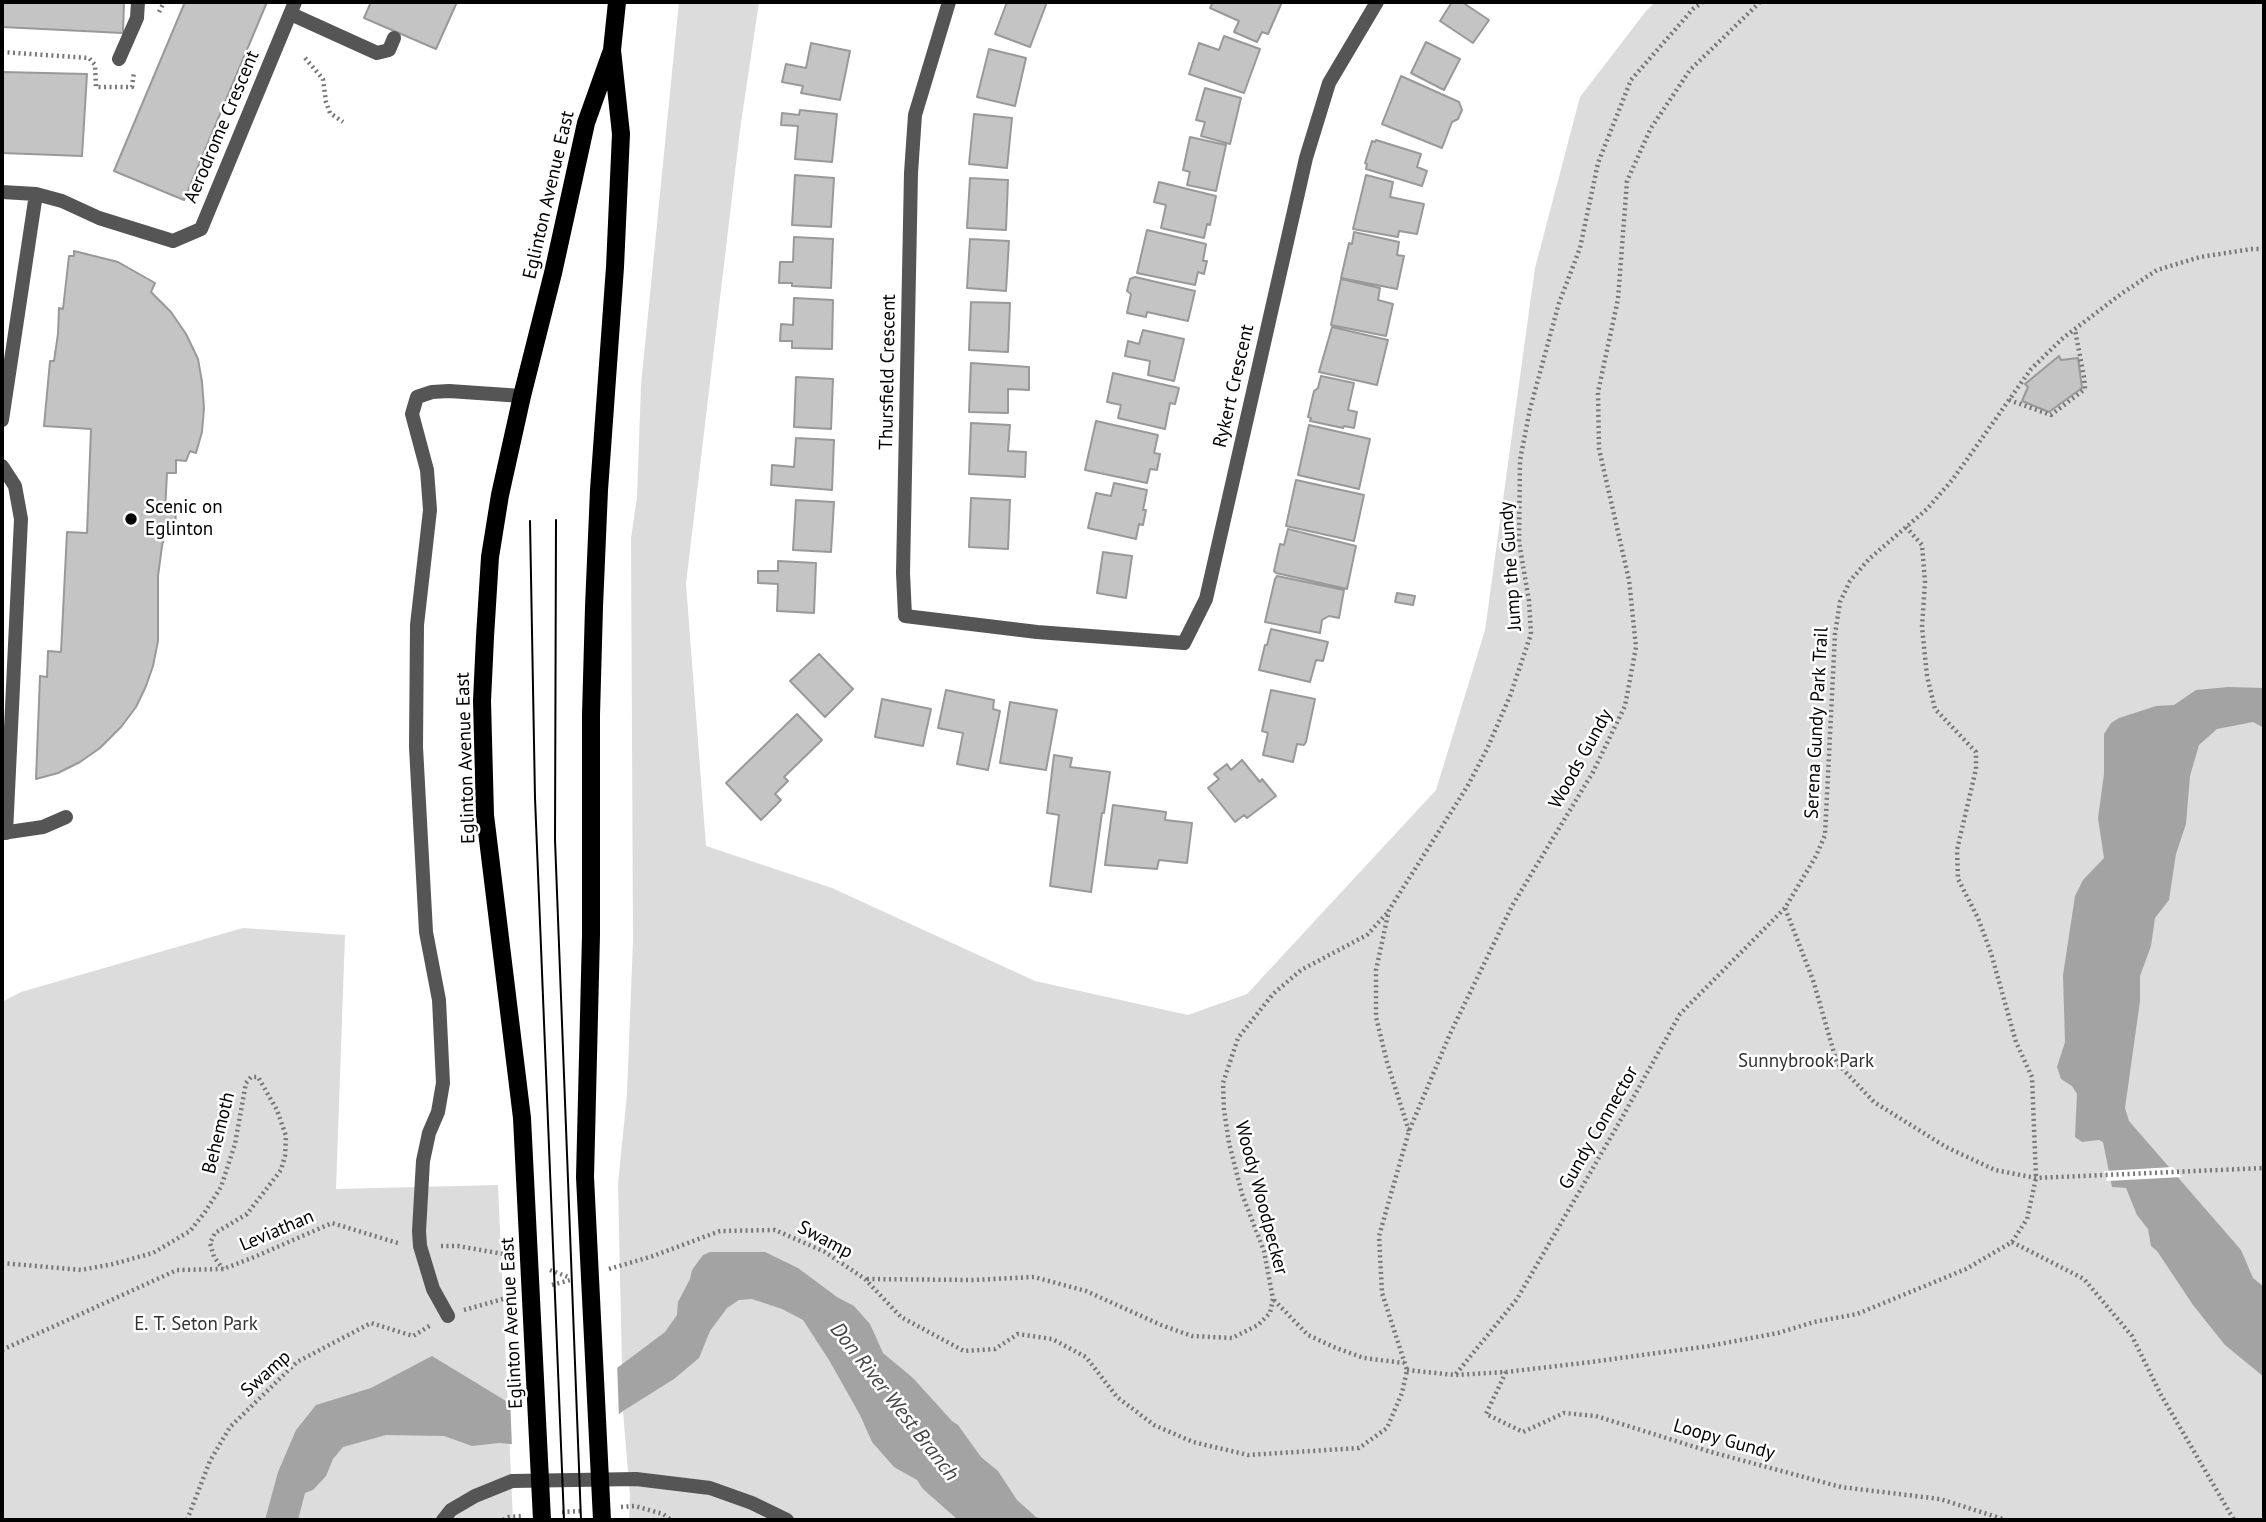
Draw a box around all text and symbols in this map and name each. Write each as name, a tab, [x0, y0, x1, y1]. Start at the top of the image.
street label: Aerodrome Crescent	[180, 47, 264, 207]
street label: Eglinton Avenue East	[519, 109, 579, 281]
street label: Thursfield Crescent	[875, 294, 901, 450]
street label: Rykert Crescent	[1209, 322, 1259, 450]
place label: Scenic on Eglinton	[145, 497, 223, 541]
street label: Jump the Gundy	[1495, 501, 1527, 631]
marker: Scenic on Eglinton	[123, 511, 139, 527]
street label: Serena Gundy Park Trail	[1801, 626, 1833, 820]
street label: Eglinton Avenue East	[452, 672, 480, 844]
street label: Woods Gundy	[1544, 705, 1618, 813]
park label: Sunnybrook Park	[1738, 1051, 1874, 1073]
street label: Gundy Connector	[1555, 1062, 1643, 1194]
street label: Behemoth	[198, 1090, 240, 1176]
street label: Woody Woodpecker	[1230, 1119, 1292, 1277]
street label: Leviathan	[237, 1205, 317, 1257]
street label: Swamp	[794, 1216, 856, 1264]
street label: Eglinton Avenue East	[496, 1237, 528, 1409]
park label: E. T. Seton Park	[134, 1314, 258, 1336]
water label: Don River West Branch	[824, 1318, 964, 1486]
street label: Swamp	[236, 1346, 296, 1402]
street label: Loopy Gundy	[1671, 1415, 1777, 1465]

